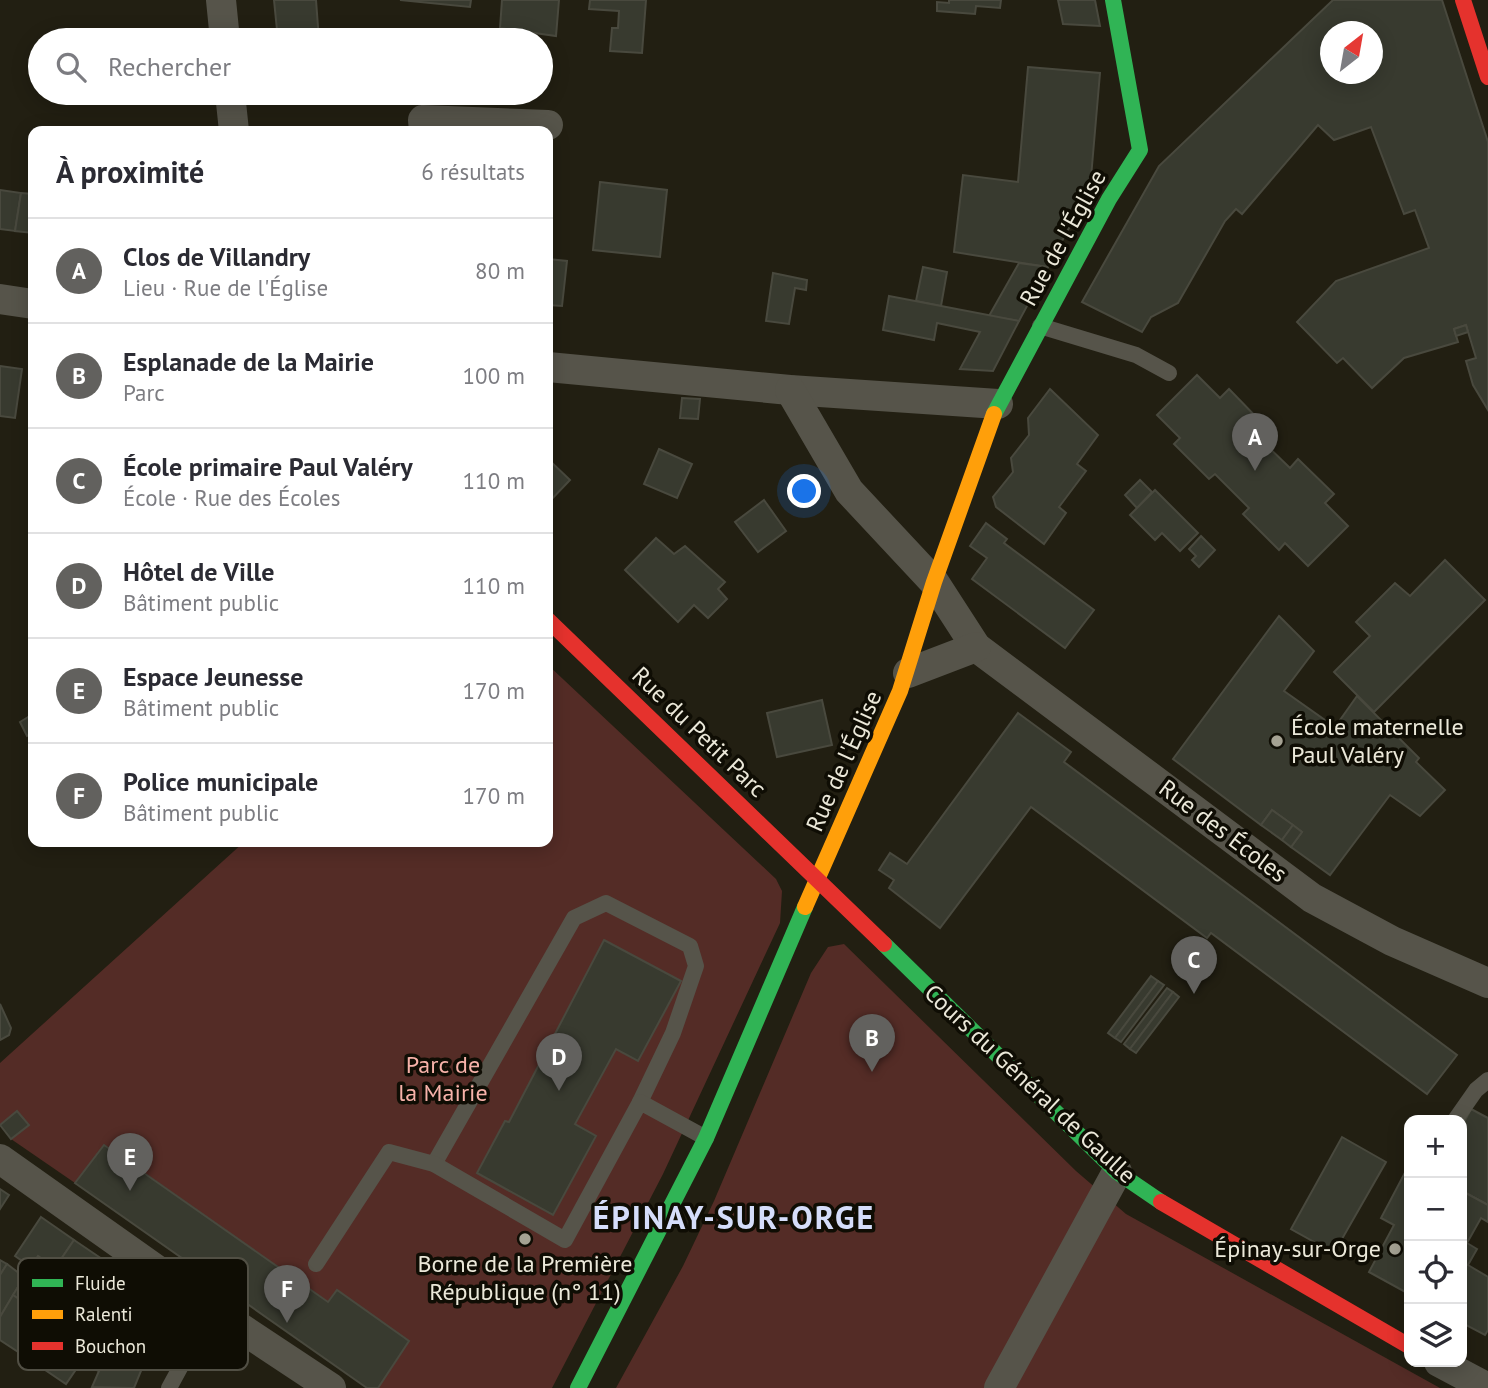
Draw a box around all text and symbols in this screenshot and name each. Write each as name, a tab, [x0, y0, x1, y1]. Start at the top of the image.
north arrow	[1320, 21, 1383, 84]
search box	[28, 28, 553, 105]
icon: search	[52, 48, 90, 86]
text: Rechercher	[108, 50, 231, 83]
text: À proximité	[56, 152, 204, 191]
text: 6 résultats	[421, 157, 525, 186]
street label: Rue de l'Église	[1012, 164, 1113, 311]
text: Clos de Villandry	[123, 240, 310, 273]
text: A	[72, 256, 86, 285]
text: 80 m	[475, 256, 525, 285]
text: Lieu · Rue de l'Église	[123, 273, 328, 302]
text: Esplanade de la Mairie	[123, 345, 374, 378]
text: B	[72, 361, 86, 390]
text: 100 m	[463, 361, 525, 390]
text: Parc	[123, 378, 165, 407]
pin: A	[1232, 413, 1278, 471]
text: École primaire Paul Valéry	[123, 450, 413, 483]
text: C	[73, 466, 85, 495]
text: 110 m	[463, 466, 525, 495]
your location	[787, 474, 821, 508]
text: École · Rue des Écoles	[123, 483, 340, 512]
text: Hôtel de Ville	[123, 555, 274, 588]
text: D	[72, 571, 86, 600]
text: 110 m	[463, 571, 525, 600]
text: Bâtiment public	[123, 588, 279, 617]
text: Espace Jeunesse	[123, 660, 304, 693]
street label: Rue du Petit Parc	[626, 660, 773, 804]
text: E	[73, 676, 85, 705]
text: 170 m	[463, 676, 525, 705]
street label: Rue de l'Église	[799, 686, 888, 836]
text: Bâtiment public	[123, 693, 279, 722]
place label: École maternelle Paul Valéry	[1291, 711, 1464, 770]
marker: École maternelle Paul Valéry	[1269, 733, 1285, 749]
text: Police municipale	[123, 765, 318, 798]
street label: Rue des Écoles	[1153, 772, 1294, 889]
text: F	[73, 781, 85, 810]
text: 170 m	[463, 781, 525, 810]
text: Bâtiment public	[123, 798, 279, 827]
pin: C	[1171, 936, 1217, 994]
street label: Cours du Général de Gaulle	[918, 977, 1143, 1190]
pin: B	[849, 1014, 895, 1072]
pin: D	[536, 1033, 582, 1091]
park label: Parc de la Mairie	[398, 1049, 488, 1108]
map controls	[1404, 1115, 1467, 1367]
button: +	[1404, 1115, 1467, 1178]
pin: E	[107, 1133, 153, 1191]
button: −	[1404, 1178, 1467, 1241]
district label: ÉPINAY-SUR-ORGE	[593, 1196, 875, 1238]
marker: Borne de la Première République (n° 11)	[517, 1231, 533, 1247]
place label: Épinay-sur-Orge	[1214, 1233, 1381, 1264]
marker: Épinay-sur-Orge	[1387, 1241, 1403, 1257]
button: locate	[1404, 1241, 1467, 1304]
place label: Borne de la Première République (n° 11)	[418, 1248, 633, 1307]
legend	[18, 1258, 248, 1370]
pin: F	[264, 1265, 310, 1323]
text: Fluide	[75, 1271, 126, 1295]
text: Ralenti	[75, 1302, 133, 1326]
button: layers	[1404, 1304, 1467, 1367]
text: Bouchon	[75, 1334, 146, 1358]

